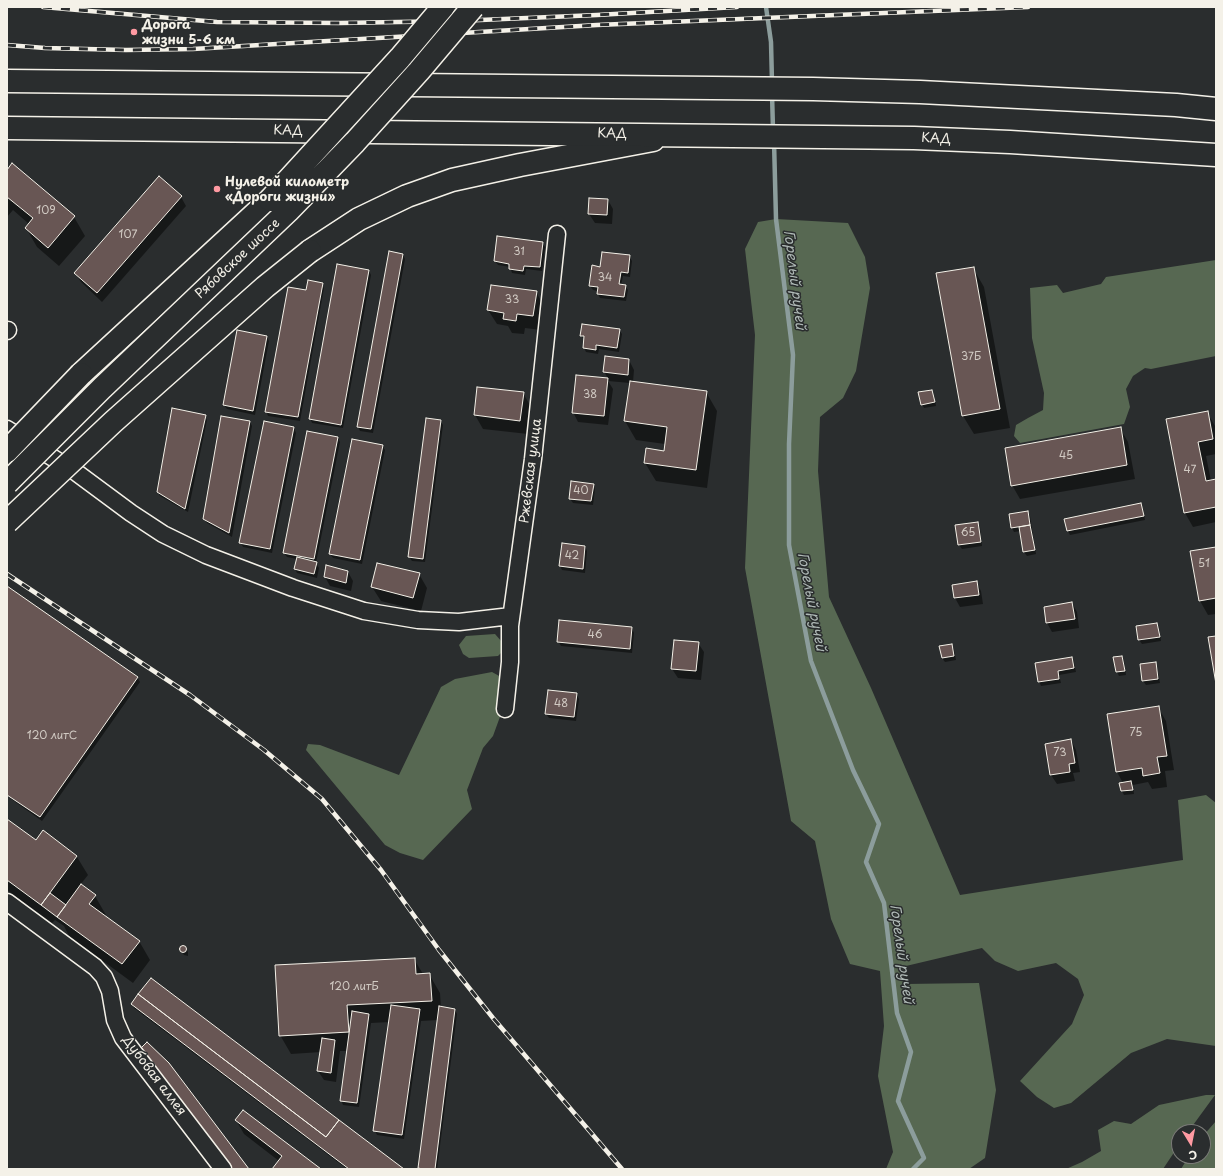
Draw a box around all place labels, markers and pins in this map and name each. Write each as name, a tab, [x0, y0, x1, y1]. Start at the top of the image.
place label: Дорога жизни 5-6 км	[142, 17, 235, 48]
marker: Дорога жизни 5-6 км	[129, 27, 139, 37]
place label: Нулевой километр «Дороги жизни»	[225, 174, 349, 205]
marker: Нулевой километр «Дороги жизни»	[212, 184, 222, 194]

